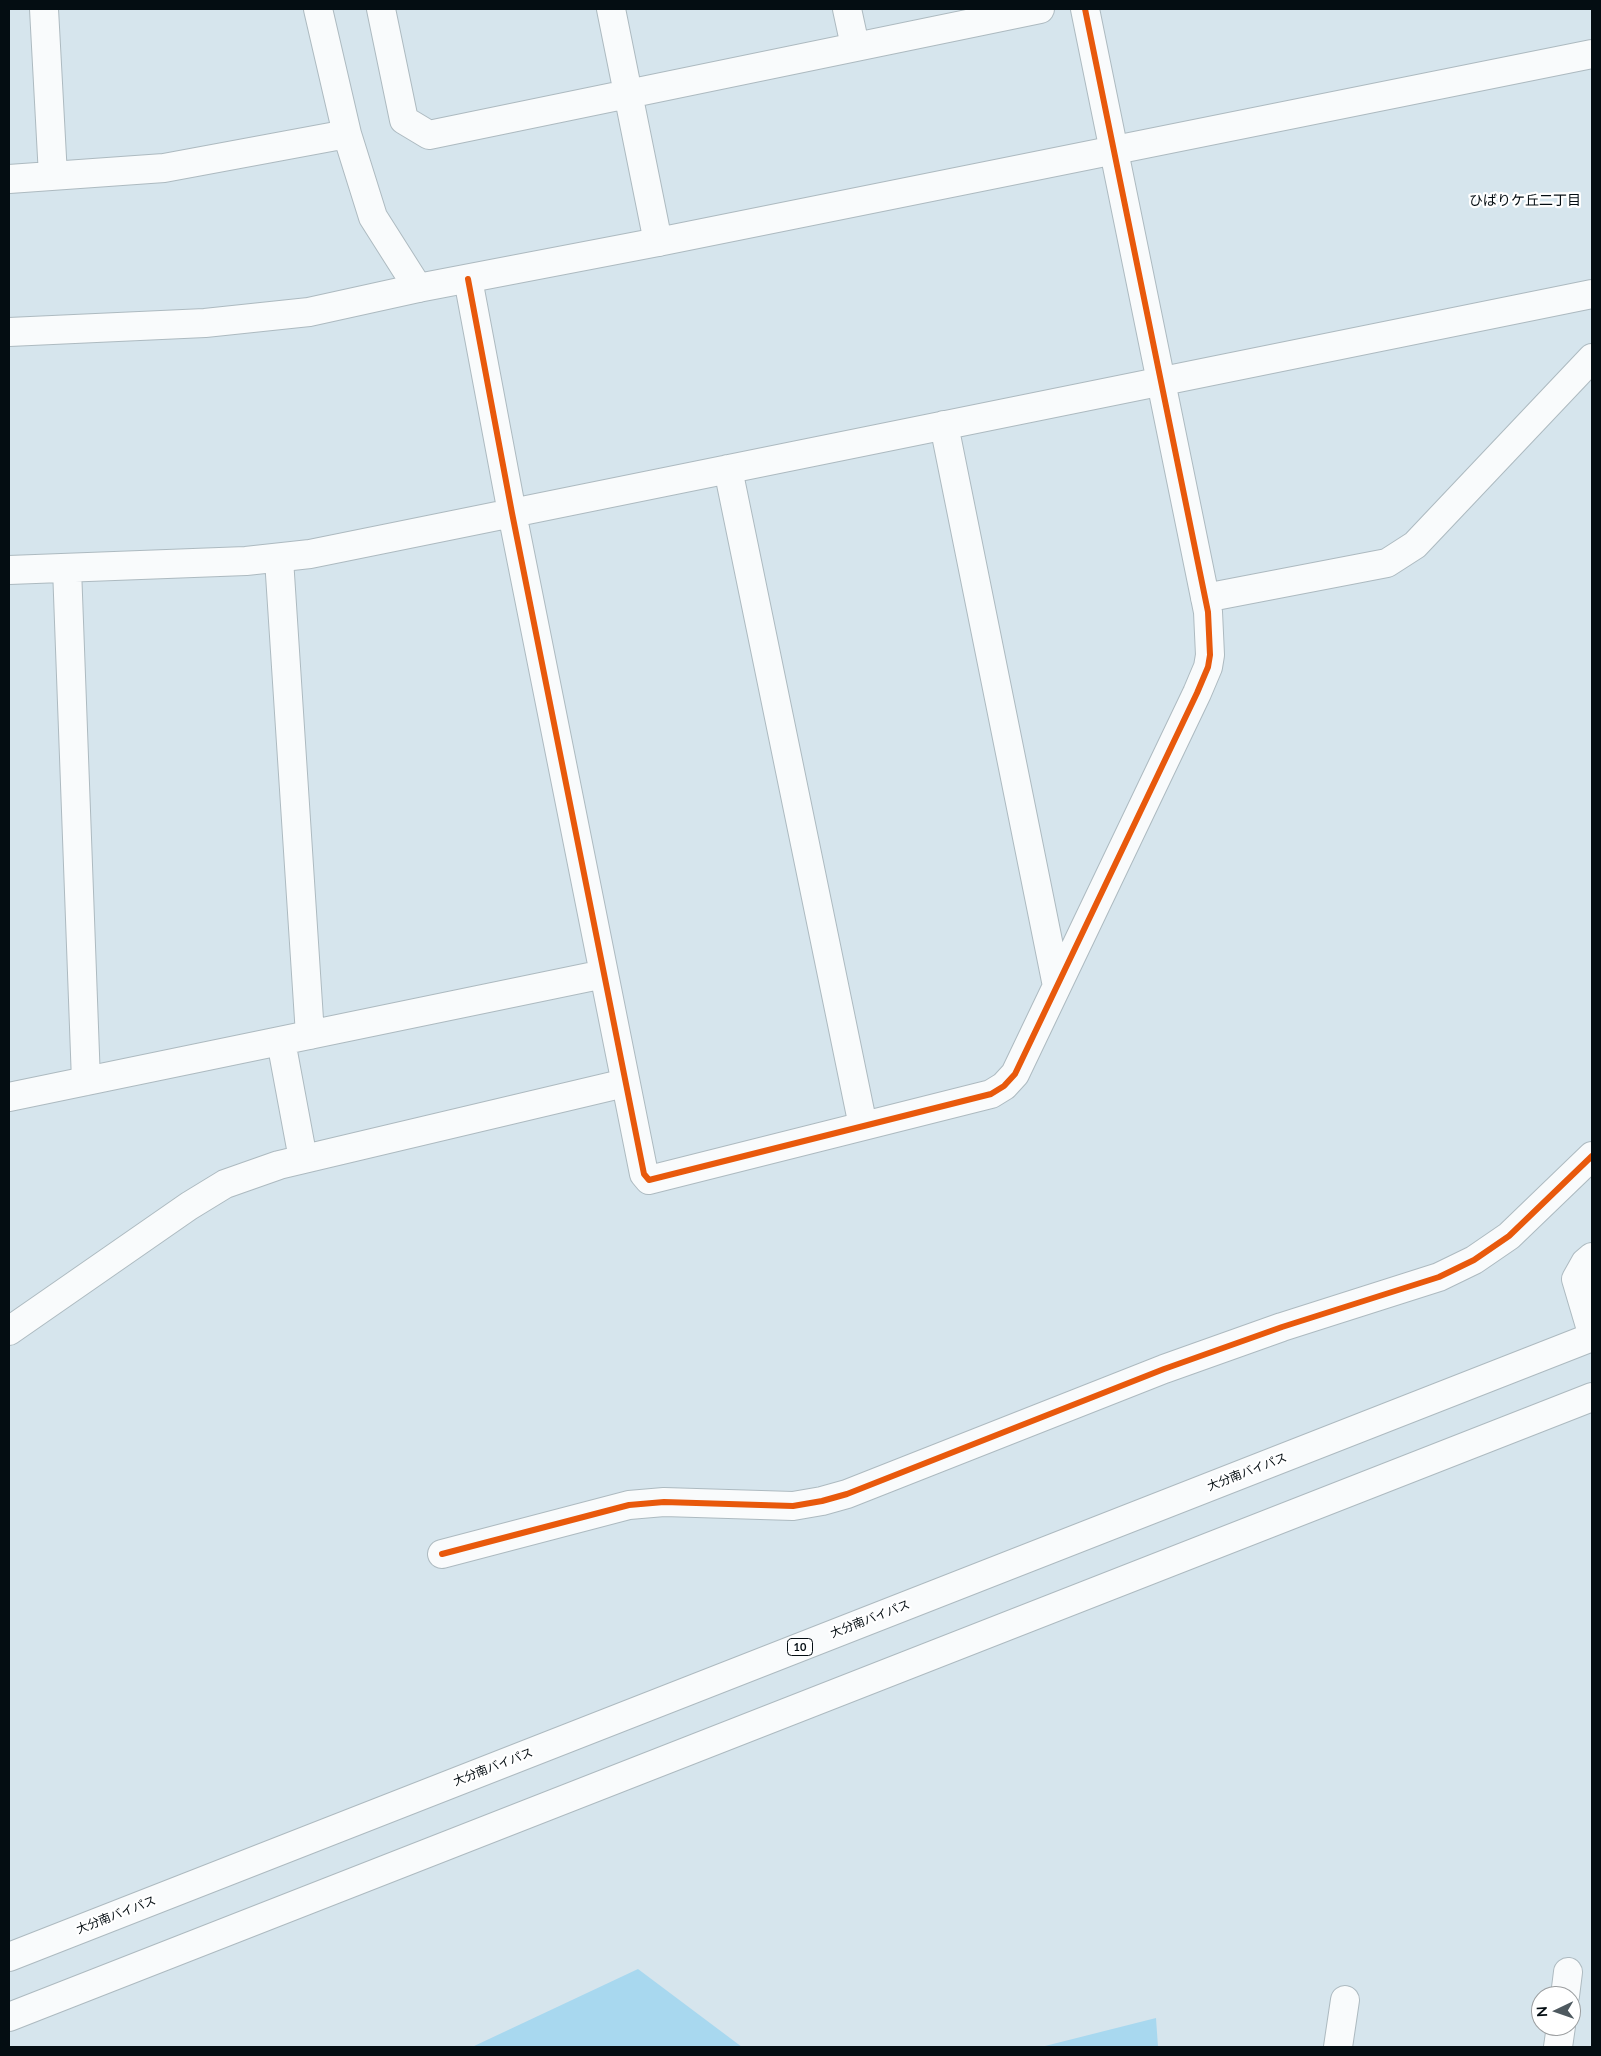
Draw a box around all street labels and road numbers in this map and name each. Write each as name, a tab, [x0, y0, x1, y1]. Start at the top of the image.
street label: 大分南バイパス	[1205, 1450, 1289, 1494]
street label: 大分南バイパス	[828, 1597, 912, 1641]
road number: 10	[788, 1638, 812, 1655]
street label: 大分南バイパス	[451, 1745, 535, 1789]
street label: 大分南バイパス	[74, 1893, 158, 1937]

